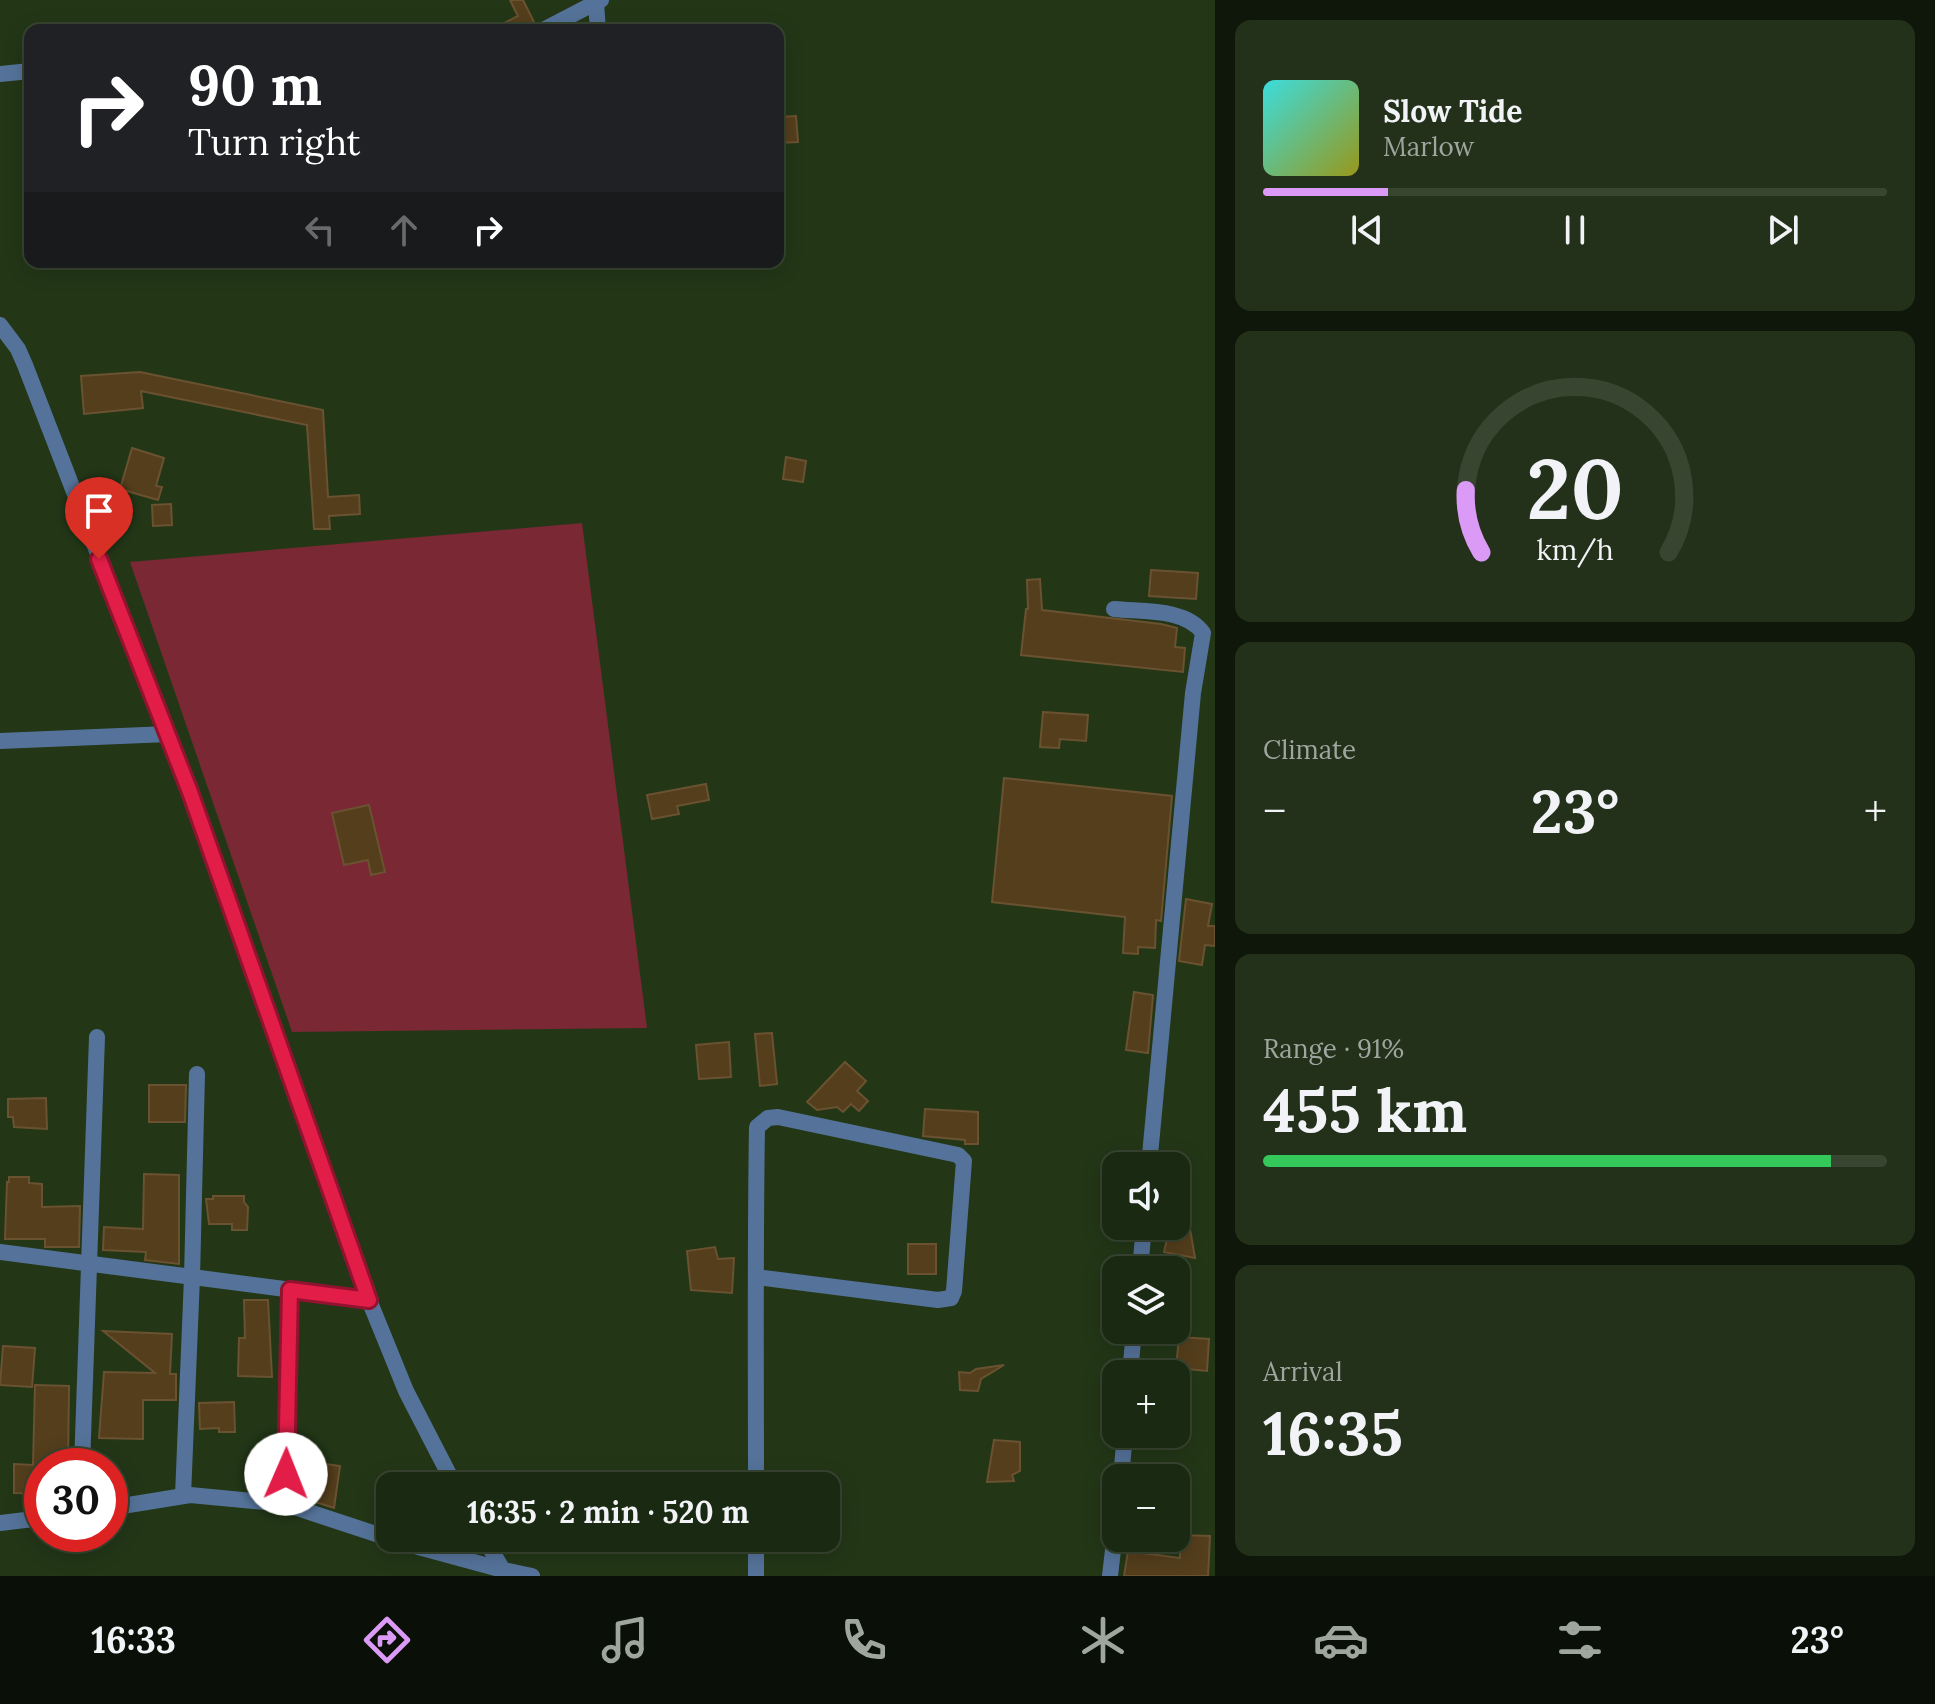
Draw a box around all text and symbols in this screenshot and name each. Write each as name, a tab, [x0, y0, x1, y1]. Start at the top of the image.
text: 90 m	[188, 49, 322, 120]
icon: right	[56, 56, 160, 160]
text: Slow Tide	[1383, 92, 1522, 130]
text: Turn right	[188, 119, 361, 165]
text: Marlow	[1383, 130, 1474, 163]
icon: left	[298, 208, 342, 252]
icon: ahead	[382, 208, 426, 252]
icon: right	[466, 208, 510, 252]
icon: previous	[1345, 208, 1389, 252]
icon: pause	[1553, 208, 1597, 252]
icon: next	[1761, 208, 1805, 252]
text: 20	[1526, 434, 1624, 541]
pin	[65, 477, 133, 559]
icon: arrive	[77, 489, 121, 533]
text: km/h	[1536, 531, 1614, 568]
text: Climate	[1263, 733, 1356, 766]
text: 23°	[1531, 773, 1619, 849]
text: −	[1263, 783, 1286, 839]
text: +	[1864, 783, 1887, 839]
text: Range · 91%	[1263, 1032, 1404, 1065]
text: 455 km	[1263, 1072, 1467, 1148]
map controls	[1102, 1152, 1190, 1552]
button: sound	[1102, 1152, 1190, 1240]
button: layers	[1102, 1256, 1190, 1344]
text: Arrival	[1263, 1355, 1342, 1388]
button: +	[1102, 1360, 1190, 1448]
text: 16:35	[1263, 1395, 1403, 1471]
position arrow	[244, 1432, 328, 1516]
speed limit sign: 30	[24, 1448, 128, 1552]
button: −	[1102, 1464, 1190, 1552]
text: 16:35 · 2 min · 520 m	[467, 1493, 749, 1531]
icon: directions	[359, 1612, 415, 1668]
icon: music	[597, 1612, 653, 1668]
icon: phone	[836, 1612, 892, 1668]
icon: climate	[1075, 1612, 1131, 1668]
icon: car	[1313, 1612, 1369, 1668]
icon: filters	[1552, 1612, 1608, 1668]
text: 16:33	[91, 1617, 176, 1663]
text: 23°	[1791, 1617, 1844, 1663]

